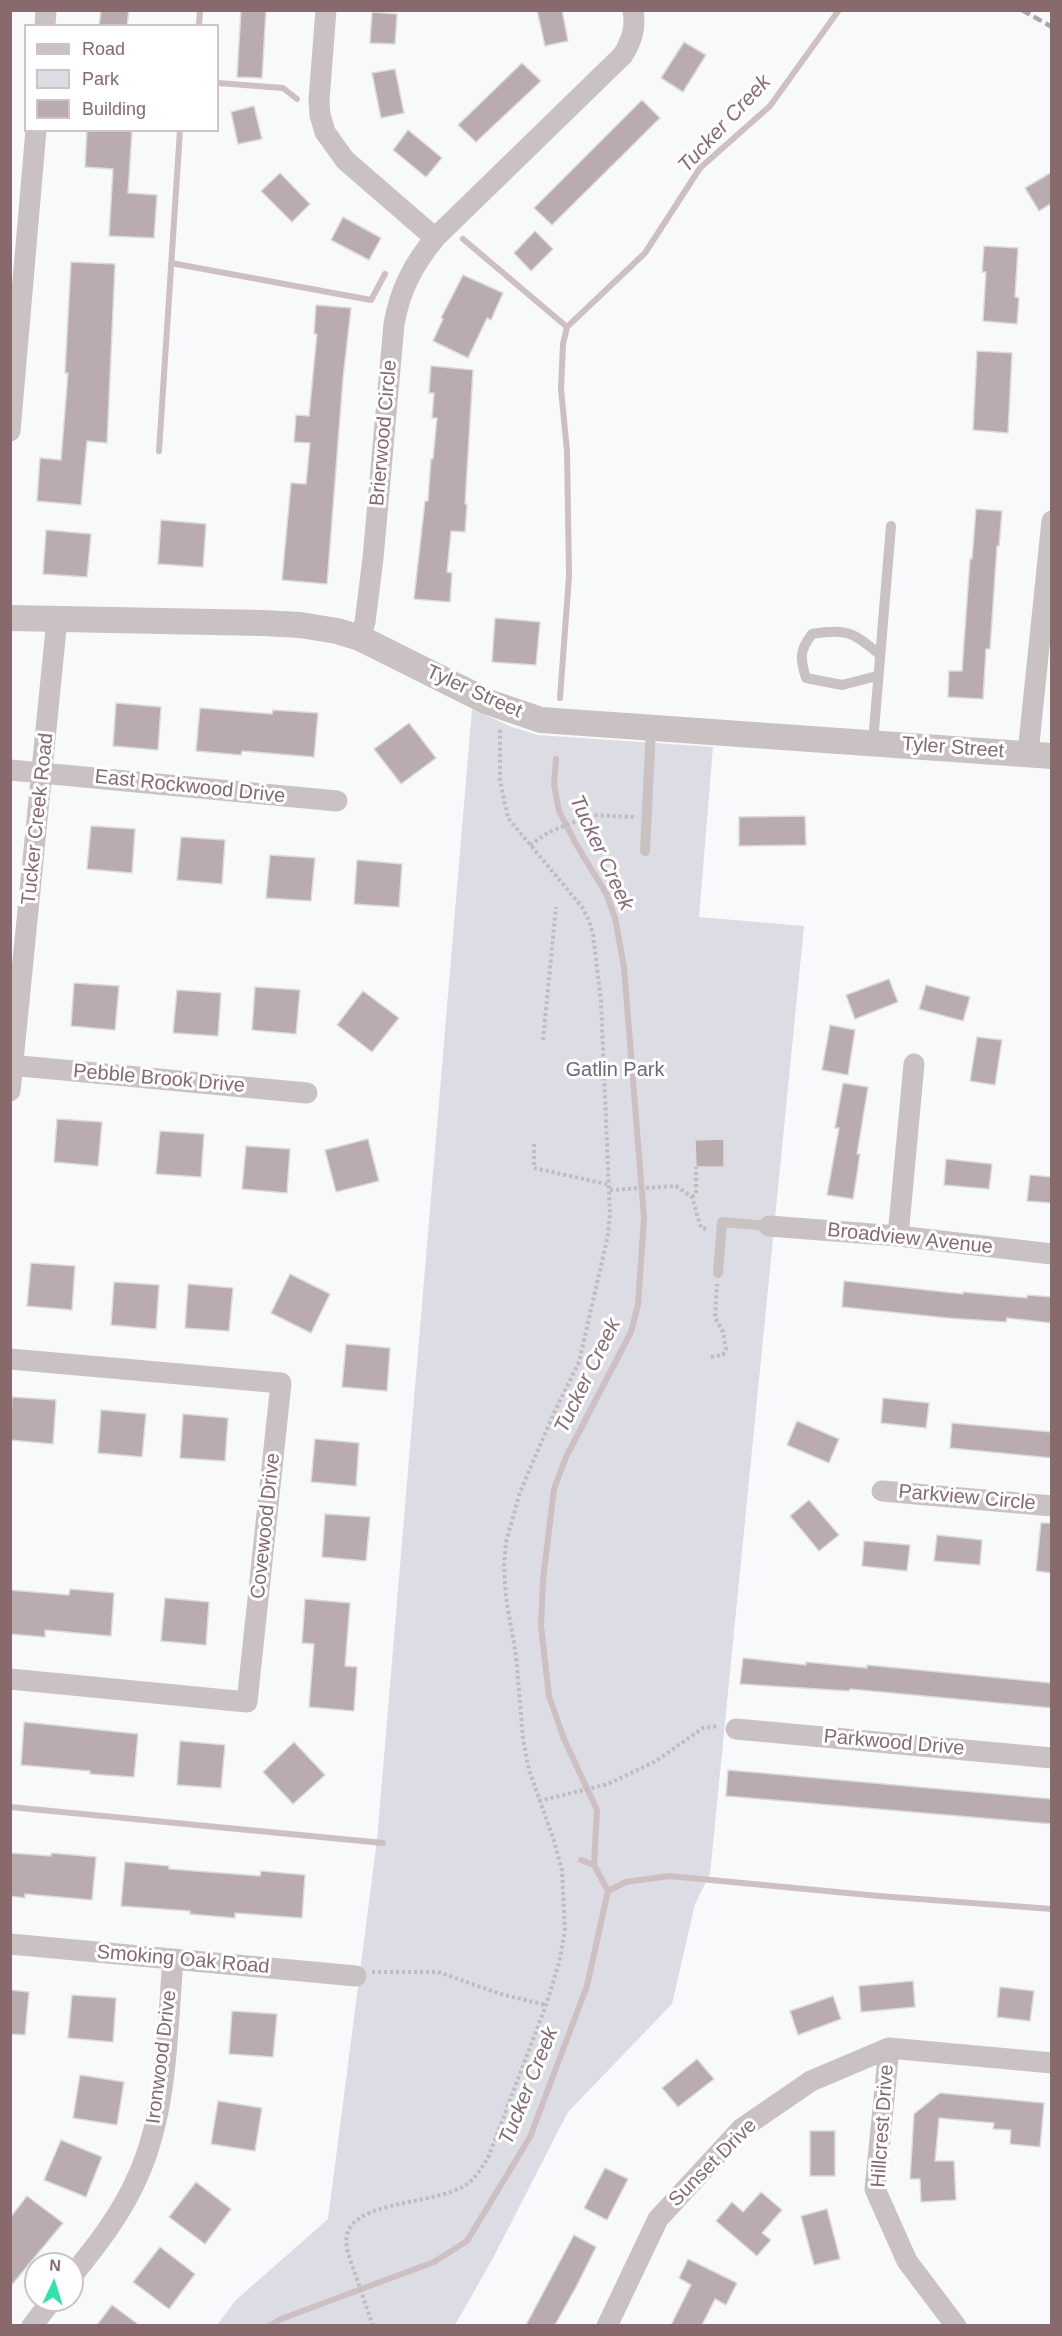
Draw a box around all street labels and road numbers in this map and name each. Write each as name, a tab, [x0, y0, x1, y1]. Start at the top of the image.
street label: Brierwood Circle	[366, 359, 402, 507]
street label: Tyler Street	[422, 660, 526, 724]
street label: Tucker Creek Road	[17, 732, 59, 906]
street label: Tyler Street	[901, 732, 1005, 764]
street label: East Rockwood Drive	[94, 765, 286, 809]
street label: Pebble Brook Drive	[72, 1060, 246, 1098]
street label: Broadview Avenue	[826, 1218, 994, 1260]
street label: Covewood Drive	[246, 1452, 286, 1600]
street label: Parkview Circle	[897, 1480, 1037, 1516]
street label: Parkwood Drive	[823, 1725, 965, 1761]
street label: Smoking Oak Road	[96, 1940, 270, 1980]
street label: Ironwood Drive	[142, 1989, 182, 2125]
street label: Hillcrest Drive	[867, 2064, 899, 2188]
street label: Sunset Drive	[664, 2114, 762, 2212]

